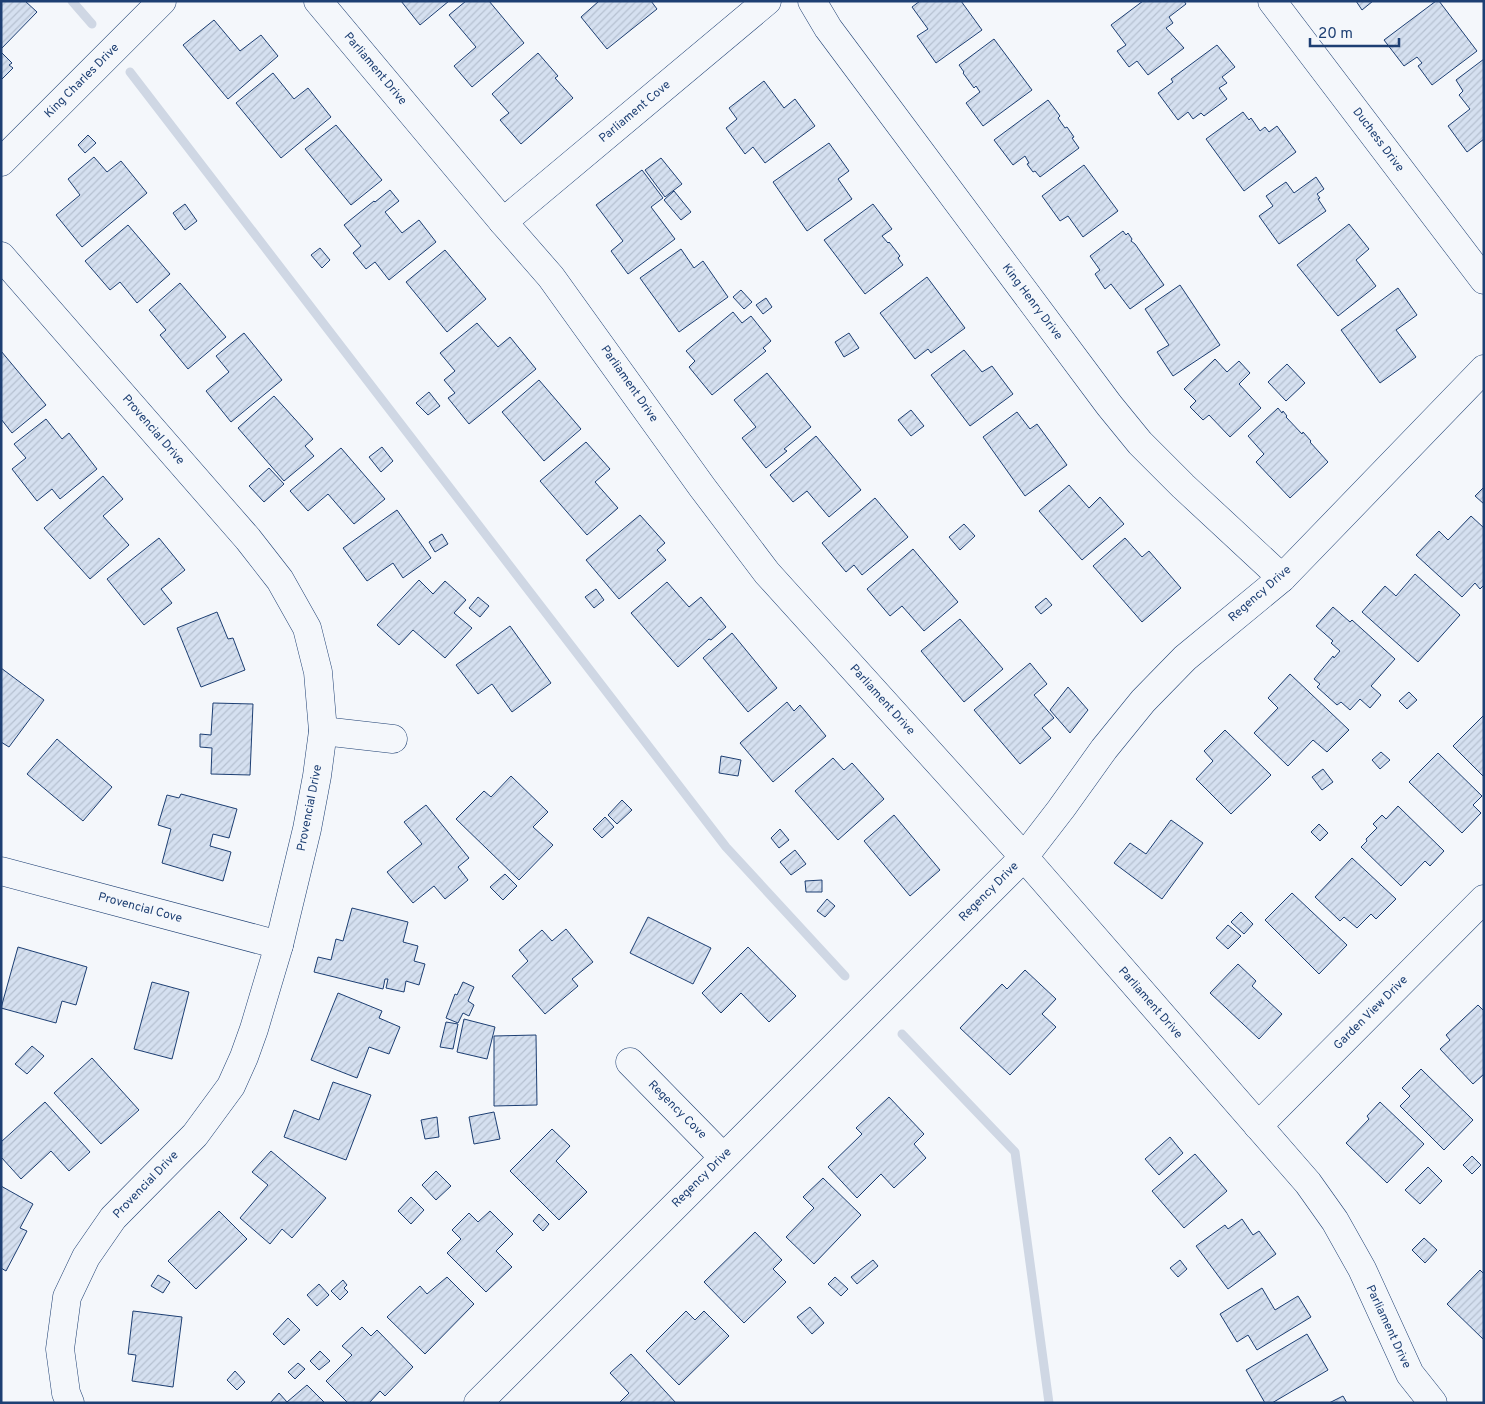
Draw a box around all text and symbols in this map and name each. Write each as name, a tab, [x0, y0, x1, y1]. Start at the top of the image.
scale bar	[1310, 15, 1399, 47]
text: 20 m	[1318, 25, 1353, 44]
street label: Parliament Drive	[340, 29, 410, 109]
street label: King Charles Drive	[41, 40, 123, 122]
street label: Parliament Cove	[596, 77, 674, 147]
street label: Duchess Drive	[1349, 105, 1407, 175]
street label: King Henry Drive	[998, 261, 1066, 343]
street label: Parliament Drive	[597, 342, 661, 426]
street label: Provencial Drive	[118, 392, 188, 468]
street label: Regency Drive	[1225, 562, 1295, 626]
street label: Parliament Drive	[846, 661, 918, 739]
street label: Provencial Drive	[294, 763, 326, 853]
street label: Regency Drive	[956, 859, 1022, 925]
street label: Provencial Cove	[96, 889, 184, 927]
street label: Parliament Drive	[1114, 964, 1186, 1042]
street label: Garden View Drive	[1331, 973, 1411, 1053]
street label: Regency Cove	[644, 1077, 710, 1143]
street label: Regency Drive	[669, 1145, 735, 1211]
street label: Provencial Drive	[110, 1148, 182, 1222]
street label: Parliament Drive	[1362, 1283, 1414, 1371]

